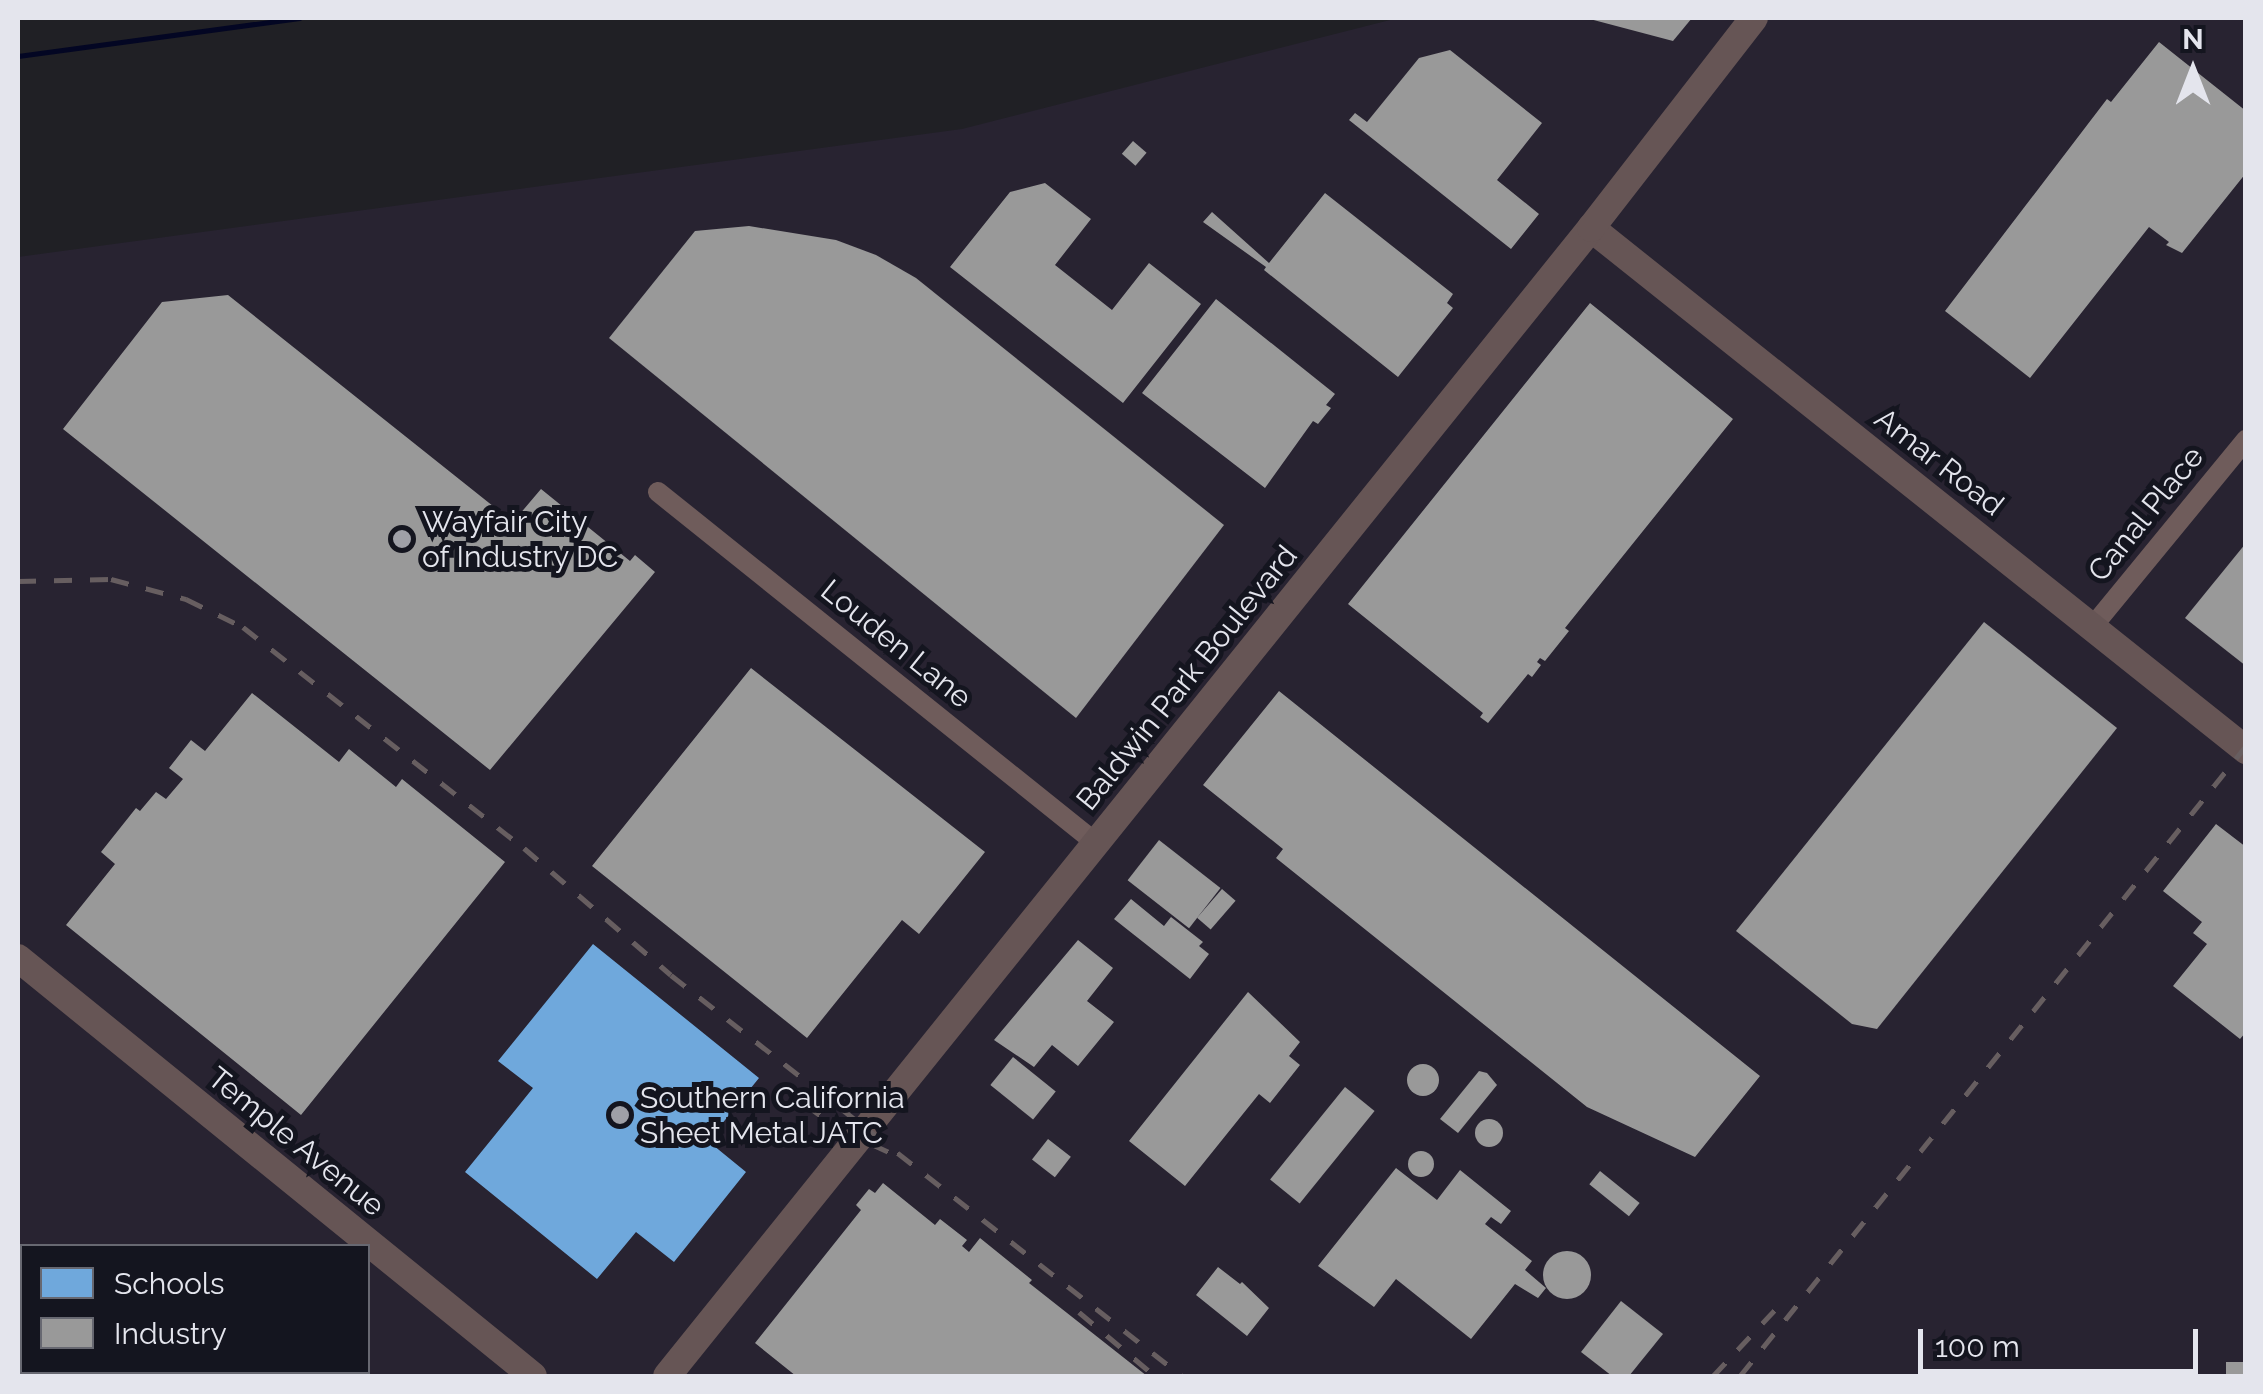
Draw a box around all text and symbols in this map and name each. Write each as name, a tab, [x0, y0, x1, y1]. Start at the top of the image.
north arrow	[2143, 20, 2243, 120]
text: N	[2182, 23, 2204, 56]
street label: Amar Road	[1867, 400, 2011, 524]
street label: Canal Place	[2081, 439, 2211, 589]
place label: Wayfair City of Industry DC	[422, 504, 620, 574]
marker: Wayfair City of Industry DC	[391, 528, 413, 550]
street label: Baldwin Park Boulevard	[1069, 538, 1305, 818]
street label: Louden Lane	[813, 572, 979, 716]
street label: Temple Avenue	[200, 1060, 392, 1224]
place label: Southern California Sheet Metal JATC	[640, 1080, 905, 1150]
marker: Southern California Sheet Metal JATC	[609, 1104, 631, 1126]
legend	[20, 1244, 370, 1374]
text: Schools	[114, 1266, 225, 1301]
scale bar	[1923, 1309, 2203, 1371]
text: Industry	[114, 1316, 227, 1351]
text: 100 m	[1935, 1329, 2020, 1364]

